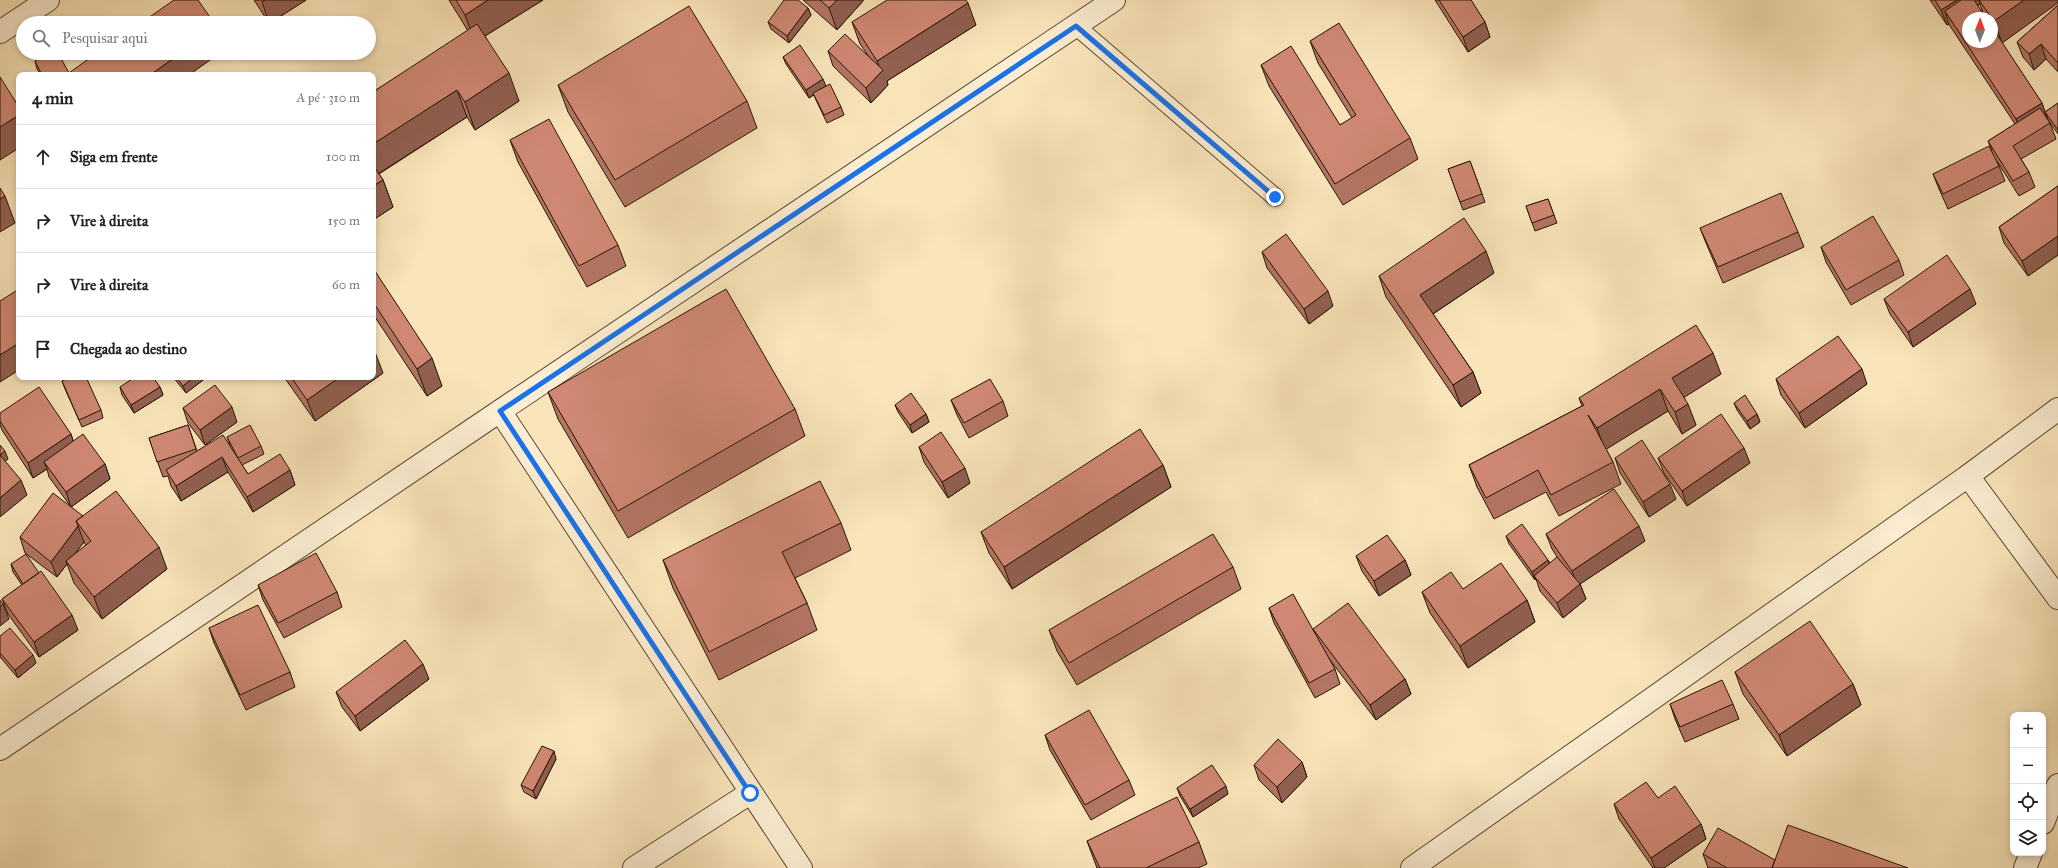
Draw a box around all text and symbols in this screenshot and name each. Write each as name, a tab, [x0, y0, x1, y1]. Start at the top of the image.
north arrow	[1962, 12, 1998, 48]
search box	[16, 16, 376, 60]
icon: search	[30, 27, 52, 49]
text: Pesquisar aqui	[62, 29, 148, 47]
text: 4 min	[32, 88, 73, 109]
text: A pé · 310 m	[297, 90, 360, 106]
icon: ahead	[32, 146, 54, 168]
text: Siga em frente	[70, 148, 158, 166]
text: 100 m	[326, 149, 360, 165]
route end	[1266, 188, 1284, 206]
icon: right	[32, 210, 54, 232]
text: Vire à direita	[70, 212, 148, 230]
text: 150 m	[328, 213, 360, 229]
icon: right	[32, 274, 54, 296]
text: Vire à direita	[70, 276, 148, 294]
text: 60 m	[332, 277, 360, 293]
icon: arrive	[32, 338, 54, 360]
text: Chegada ao destino	[70, 340, 187, 358]
map controls	[2010, 712, 2046, 856]
button: +	[2010, 712, 2046, 748]
button: −	[2010, 748, 2046, 784]
route start	[741, 784, 759, 802]
button: locate	[2010, 784, 2046, 820]
button: layers	[2010, 820, 2046, 856]

